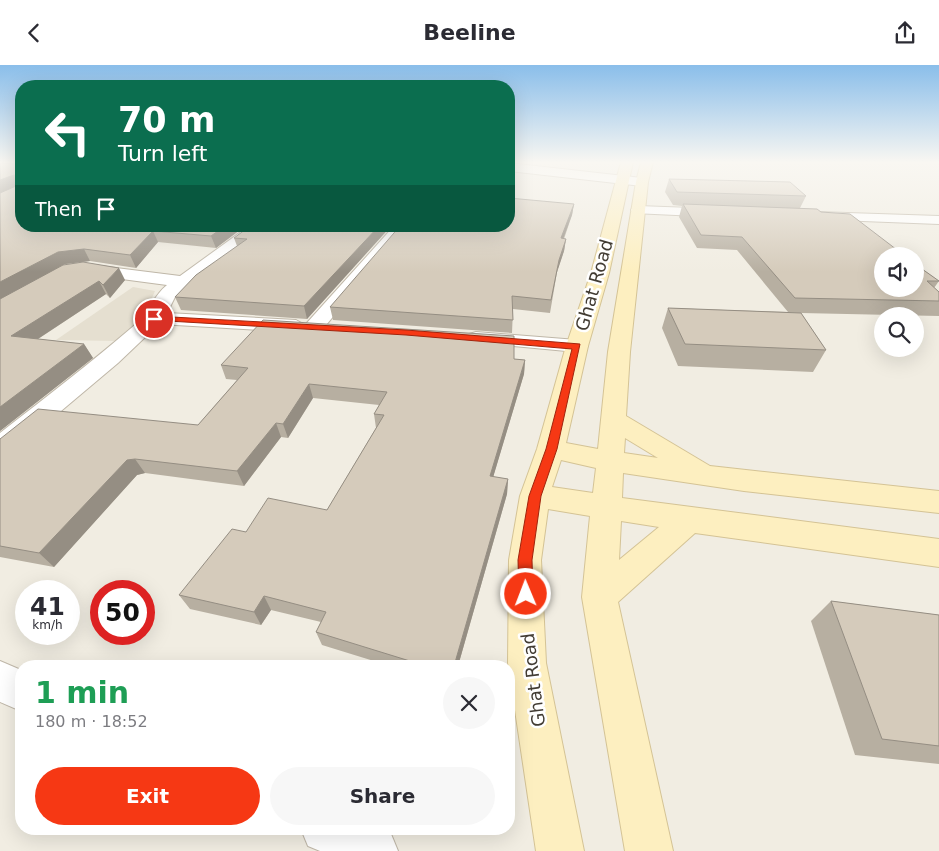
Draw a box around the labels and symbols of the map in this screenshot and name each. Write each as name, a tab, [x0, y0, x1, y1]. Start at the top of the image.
street label: Ghat Road	[571, 237, 617, 333]
pin	[133, 298, 175, 340]
position arrow	[499, 567, 551, 619]
speed limit sign: 50	[90, 580, 155, 645]
street label: Ghat Road	[517, 632, 549, 728]

